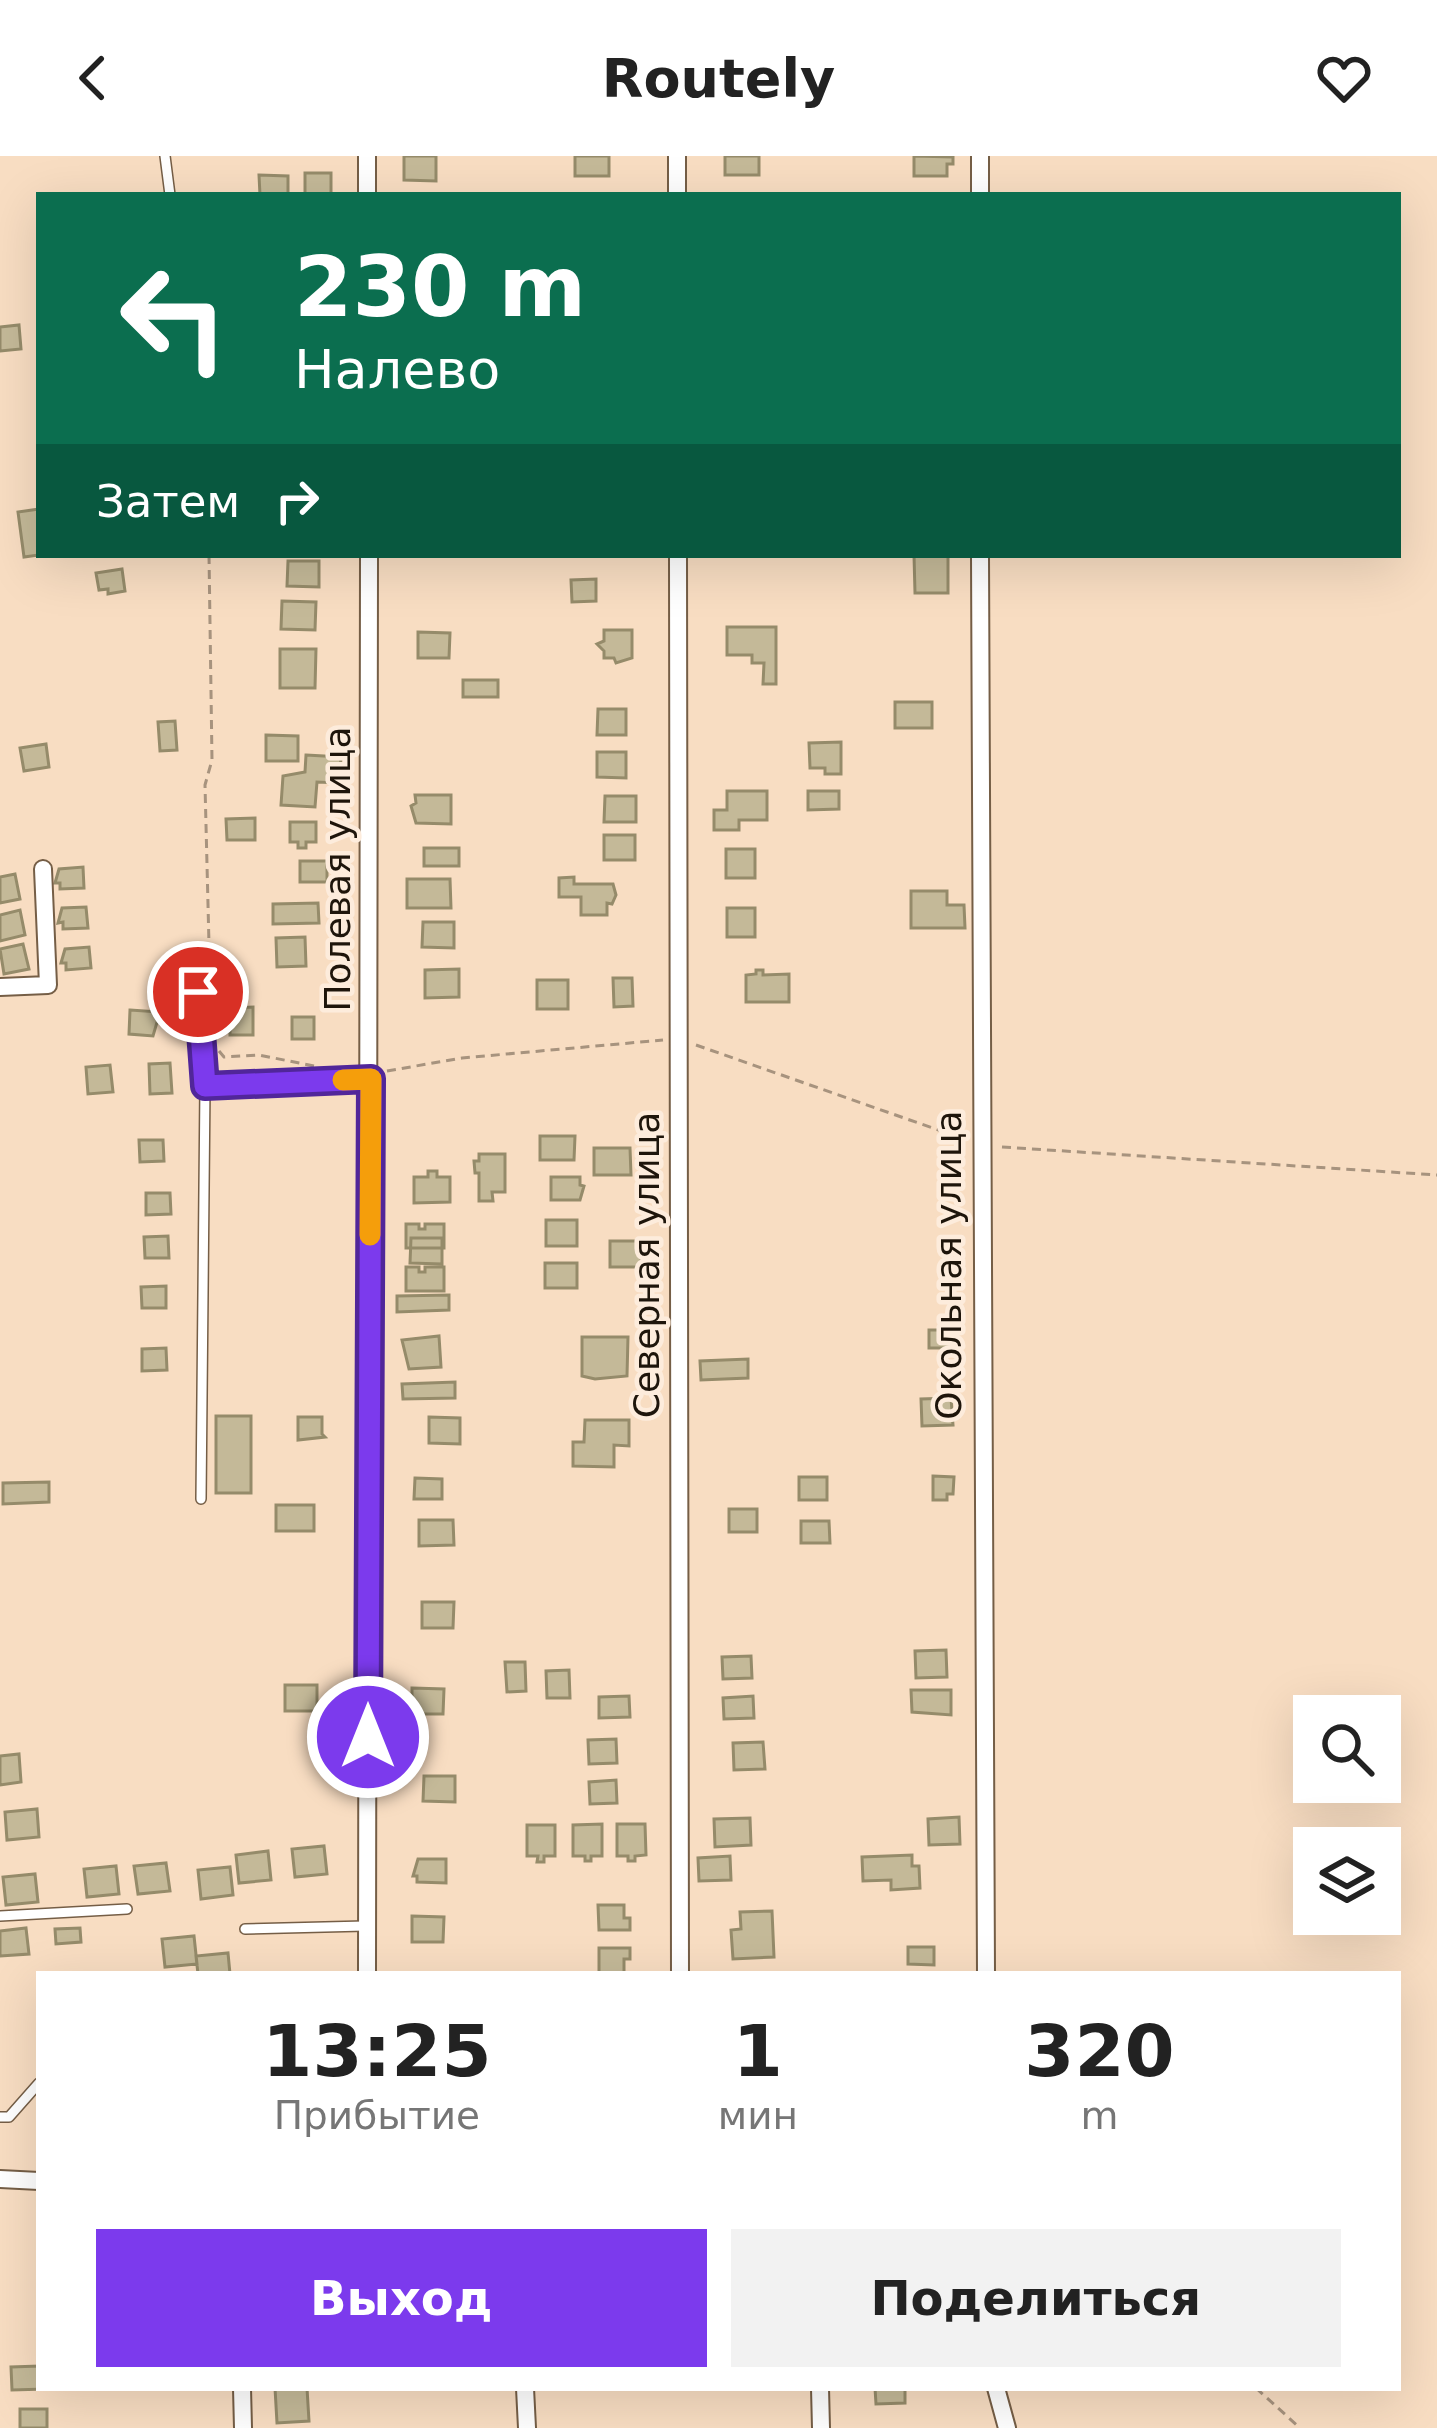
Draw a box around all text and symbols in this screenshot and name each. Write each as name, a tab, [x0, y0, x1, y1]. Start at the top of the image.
icon: back	[60, 45, 126, 111]
icon: heart	[1311, 45, 1377, 111]
text: Routely	[602, 47, 835, 110]
text: 230 m	[294, 238, 586, 336]
icon: left	[96, 240, 252, 396]
text: Налево	[294, 338, 500, 401]
icon: right	[264, 468, 330, 534]
text: Затем	[96, 475, 240, 528]
street label: Полевая улица	[317, 727, 358, 1011]
pin	[147, 941, 249, 1043]
icon: arrive	[165, 959, 231, 1025]
street label: Окольная улица	[928, 1110, 969, 1420]
street label: Северная улица	[626, 1112, 667, 1418]
position arrow	[305, 1674, 431, 1800]
map controls	[1293, 1695, 1401, 1935]
button: search	[1293, 1695, 1401, 1803]
button: layers	[1293, 1827, 1401, 1935]
text: 13:25	[262, 2009, 491, 2093]
text: 1	[733, 2009, 783, 2093]
text: 320	[1024, 2009, 1175, 2093]
text: Прибытие	[274, 2093, 480, 2138]
text: мин	[718, 2093, 798, 2138]
text: m	[1081, 2093, 1119, 2138]
button: Выход	[96, 2229, 707, 2367]
button: Поделиться	[731, 2229, 1341, 2367]

